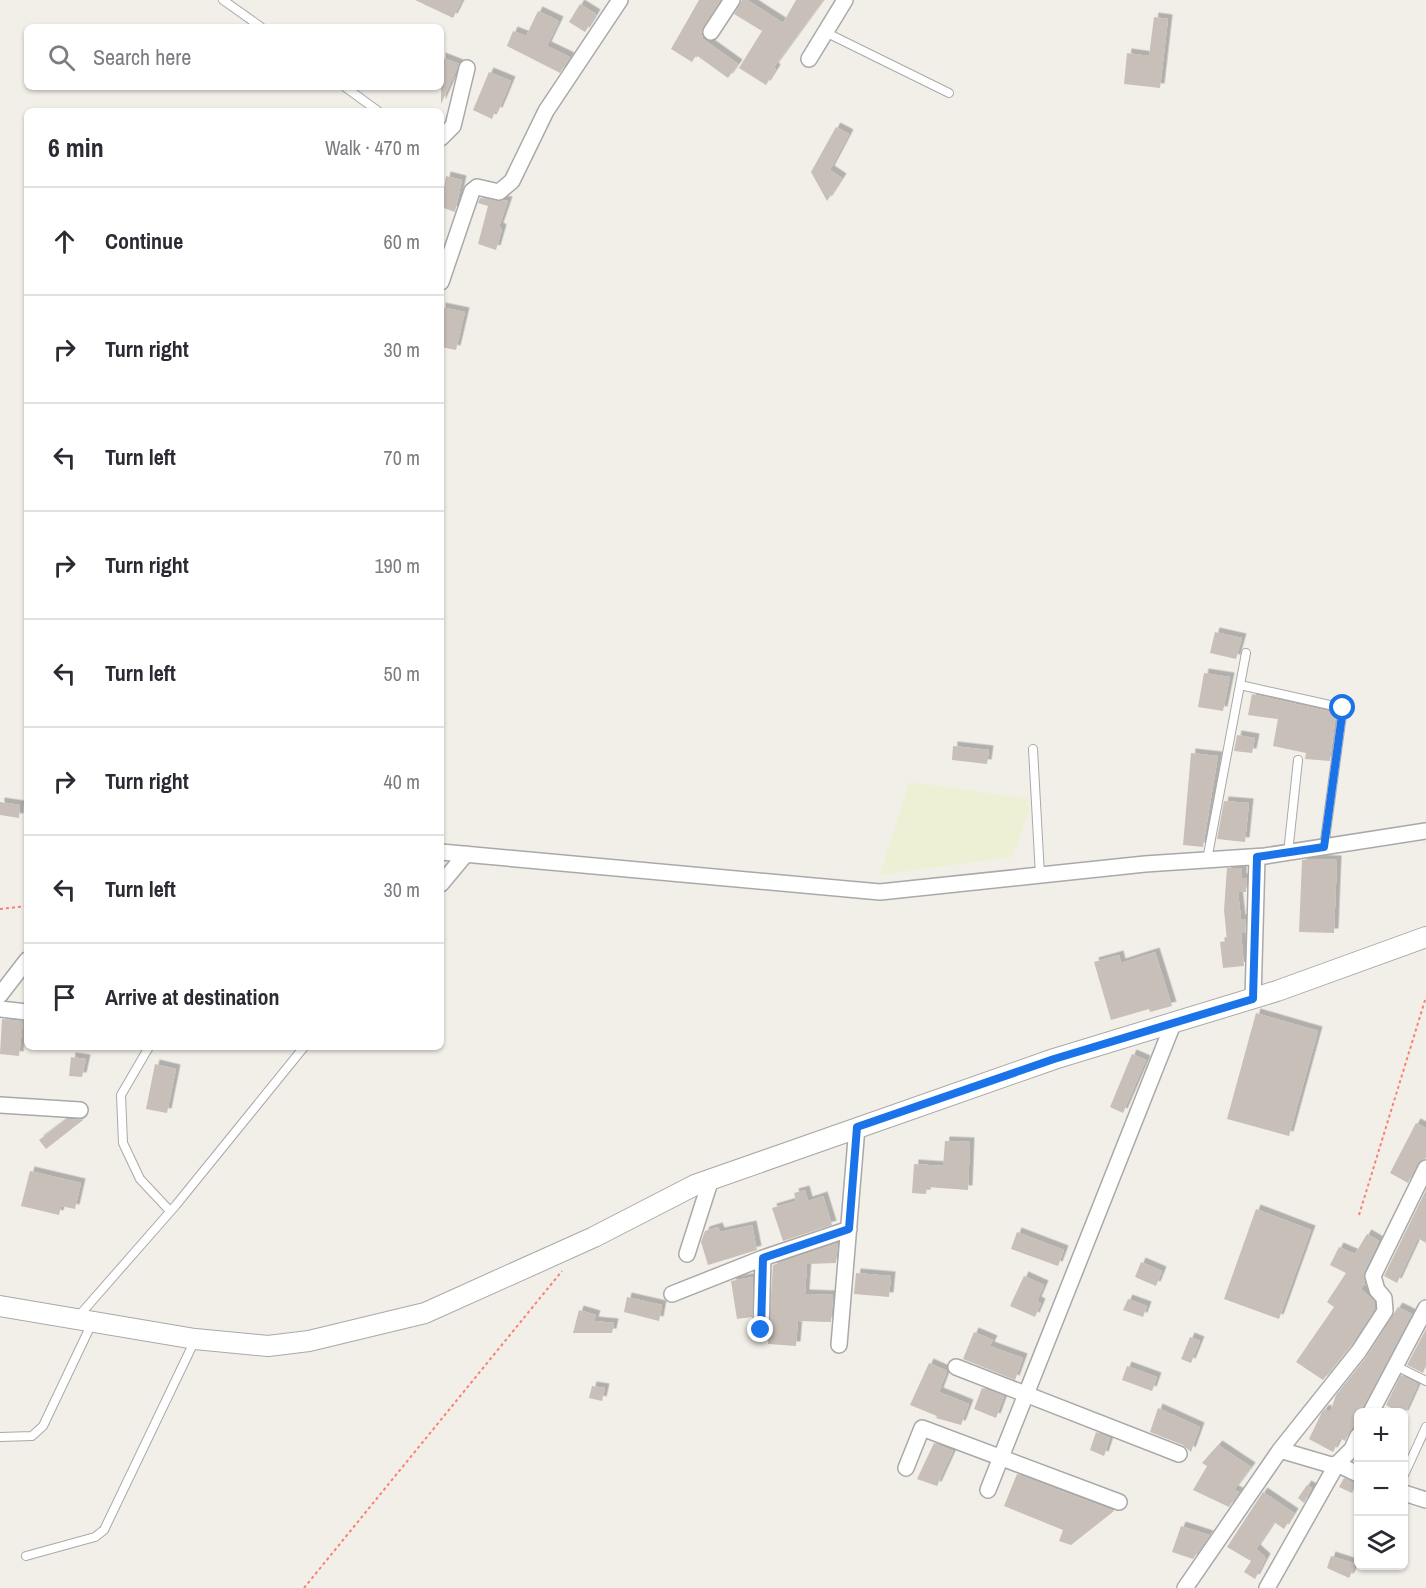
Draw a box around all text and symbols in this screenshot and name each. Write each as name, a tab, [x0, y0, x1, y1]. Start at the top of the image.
search box	[24, 24, 444, 90]
icon: search	[45, 41, 78, 74]
text: Search here	[93, 42, 191, 72]
text: 6 min	[48, 130, 104, 165]
text: Walk · 470 m	[325, 134, 420, 161]
icon: ahead	[48, 225, 81, 258]
text: Continue	[105, 226, 183, 256]
text: 60 m	[384, 228, 420, 255]
icon: right	[48, 333, 81, 366]
text: Turn right	[105, 334, 189, 364]
text: 30 m	[384, 336, 420, 363]
icon: left	[48, 441, 81, 474]
text: Turn left	[105, 442, 176, 472]
text: 70 m	[384, 444, 420, 471]
icon: right	[48, 549, 81, 582]
text: Turn right	[105, 550, 189, 580]
text: 190 m	[374, 552, 420, 579]
icon: left	[48, 657, 81, 690]
text: Turn left	[105, 658, 176, 688]
text: 50 m	[384, 660, 420, 687]
route start	[1329, 694, 1355, 720]
icon: right	[48, 765, 81, 798]
text: Turn right	[105, 766, 189, 796]
text: 40 m	[384, 768, 420, 795]
icon: left	[48, 873, 81, 906]
text: Turn left	[105, 874, 176, 904]
text: 30 m	[384, 876, 420, 903]
icon: arrive	[48, 981, 81, 1014]
text: Arrive at destination	[105, 982, 279, 1012]
route end	[747, 1316, 773, 1342]
map controls	[1354, 1408, 1408, 1570]
button: +	[1354, 1408, 1408, 1462]
button: −	[1354, 1462, 1408, 1516]
button: layers	[1354, 1516, 1408, 1570]

